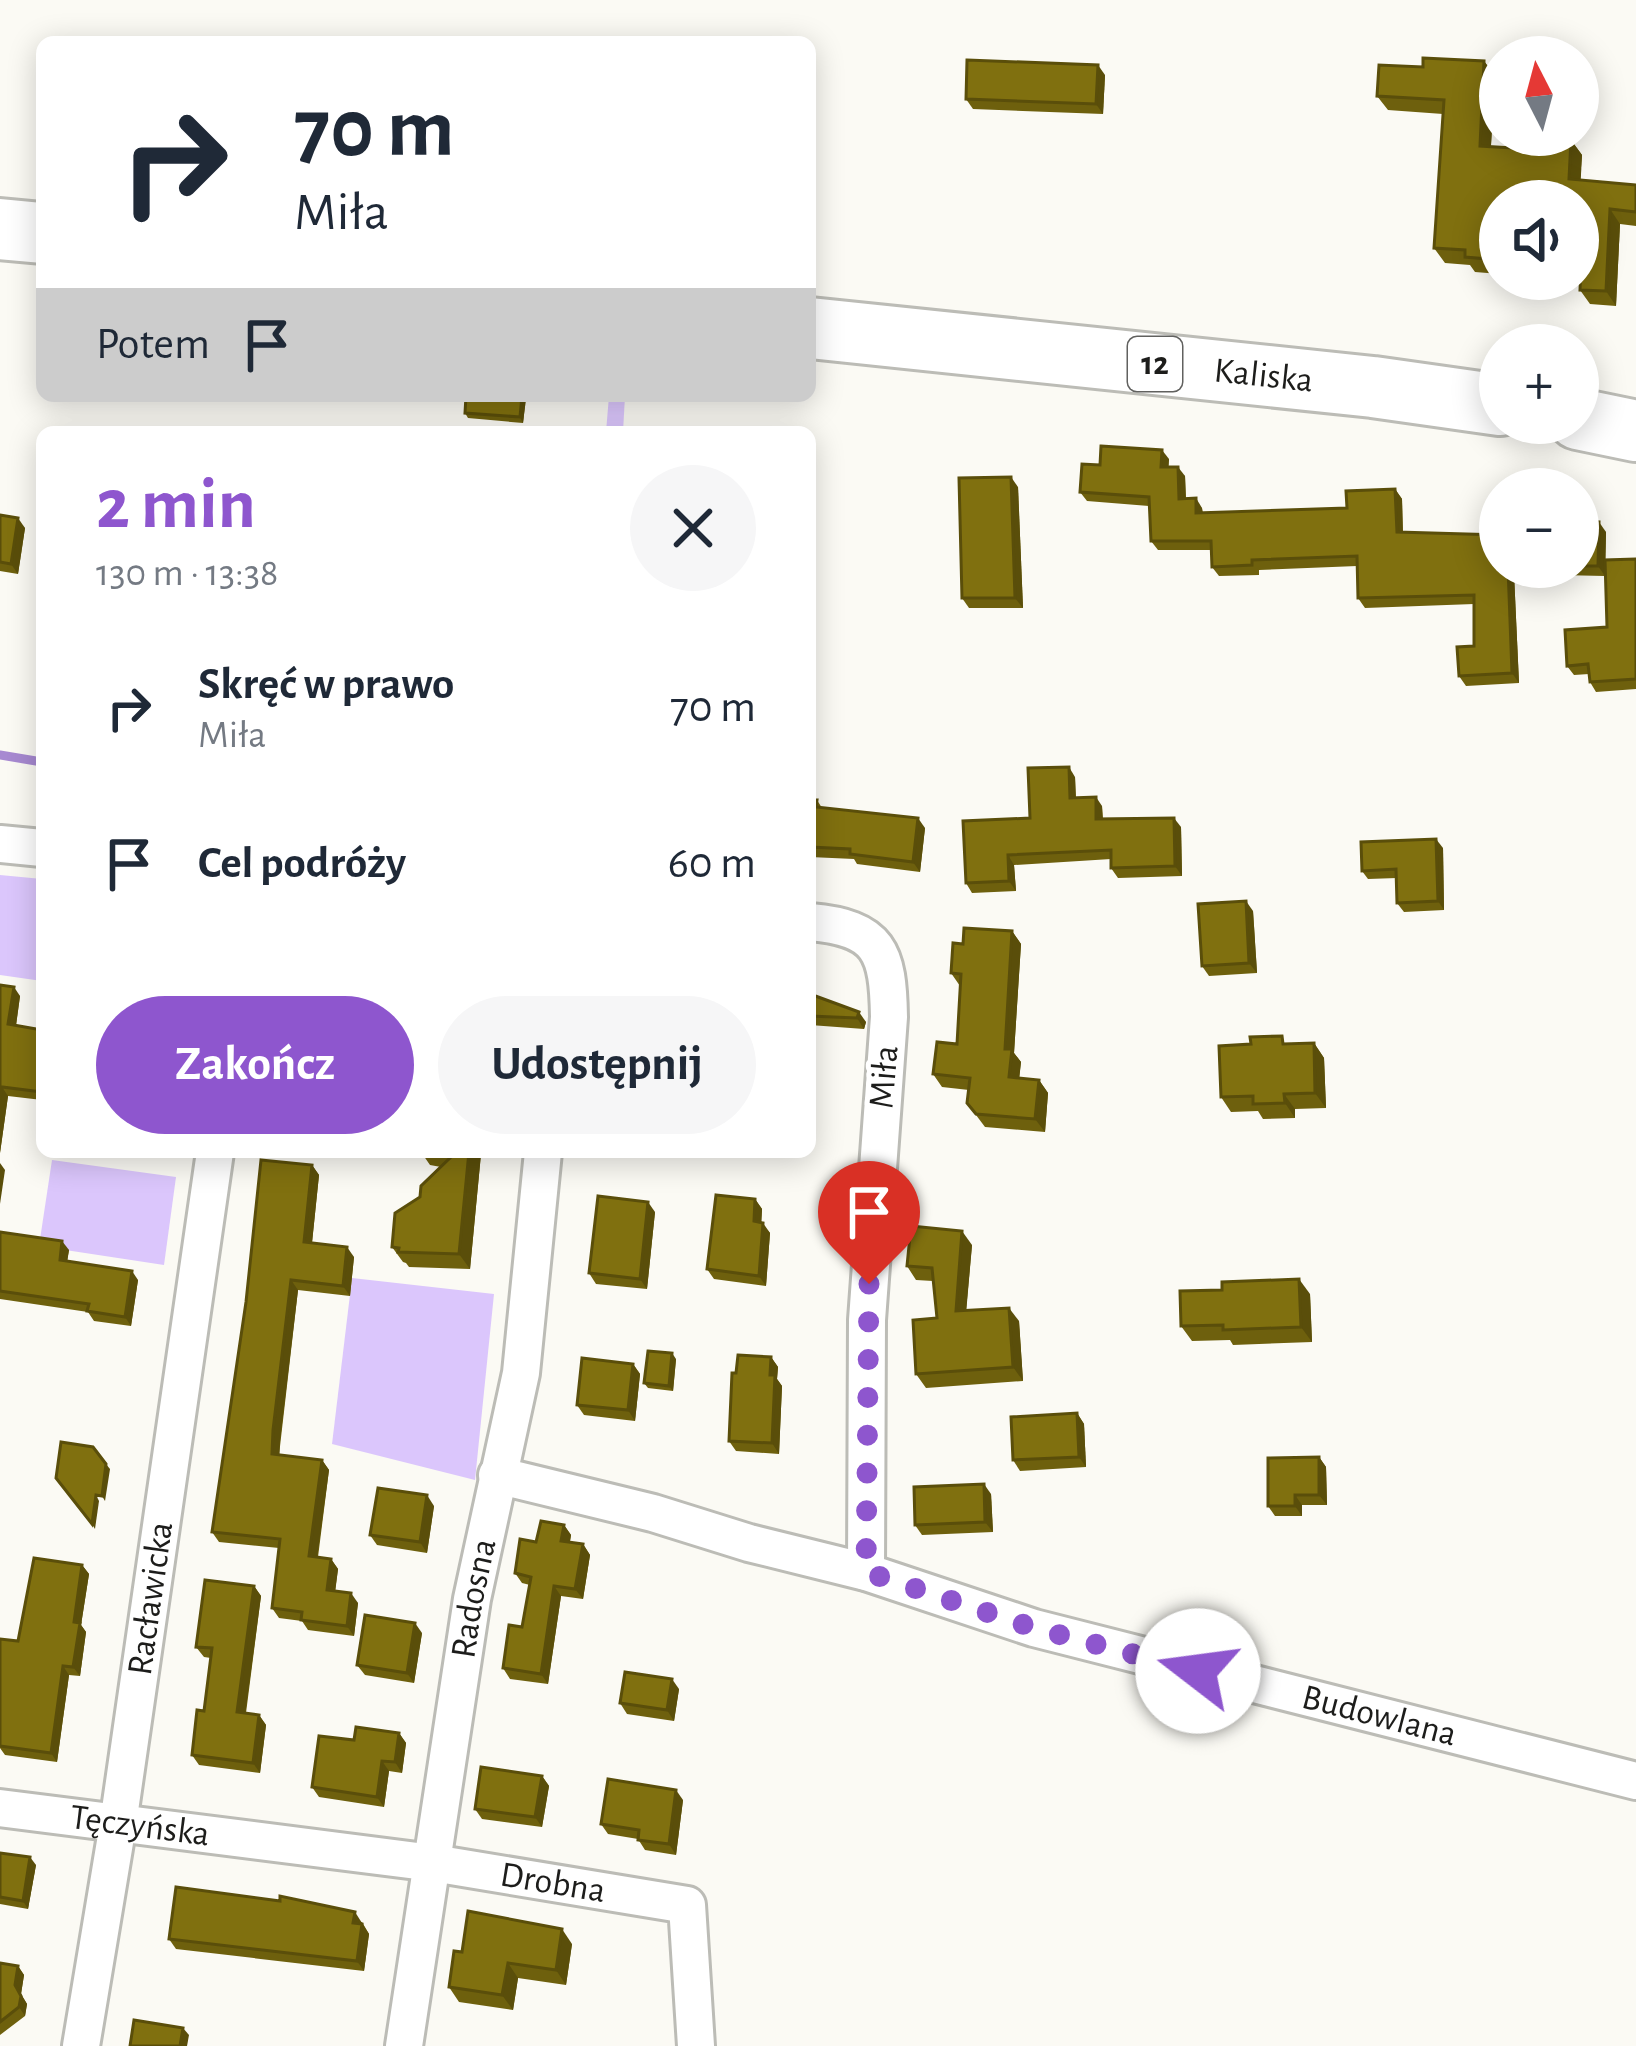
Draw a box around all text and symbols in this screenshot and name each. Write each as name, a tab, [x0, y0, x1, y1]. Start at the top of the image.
north arrow	[1479, 36, 1599, 156]
map controls	[1479, 36, 1599, 588]
icon: right	[96, 84, 252, 240]
text: 70 m	[294, 88, 455, 172]
button: sound	[1479, 180, 1599, 300]
text: Miła	[294, 186, 389, 240]
icon: arrive	[234, 312, 300, 378]
text: Potem	[96, 322, 210, 367]
button: +	[1479, 324, 1599, 444]
road number: 12	[1128, 337, 1182, 391]
street label: Kaliska	[1212, 352, 1315, 399]
button: close	[630, 465, 756, 591]
button: −	[1479, 468, 1599, 588]
text: 2 min	[96, 469, 256, 541]
text: 130 m · 13:38	[96, 554, 278, 593]
text: Skręć w prawo	[198, 662, 454, 707]
icon: right	[96, 675, 162, 741]
text: 70 m	[670, 685, 756, 730]
text: Miła	[198, 716, 266, 755]
icon: arrive	[96, 831, 162, 897]
text: Cel podróży	[198, 841, 406, 886]
text: 60 m	[668, 841, 756, 886]
button: Zakończ	[96, 996, 414, 1134]
button: Udostępnij	[438, 996, 756, 1134]
street label: Miła	[863, 1044, 905, 1110]
pin	[818, 1161, 920, 1284]
icon: arrive	[836, 1179, 902, 1245]
street label: Racławicka	[122, 1519, 179, 1677]
street label: Radosna	[445, 1535, 503, 1661]
position arrow	[1135, 1608, 1261, 1734]
street label: Budowlana	[1298, 1679, 1460, 1753]
street label: Tęczyńska	[68, 1799, 212, 1852]
street label: Drobna	[498, 1856, 608, 1909]

